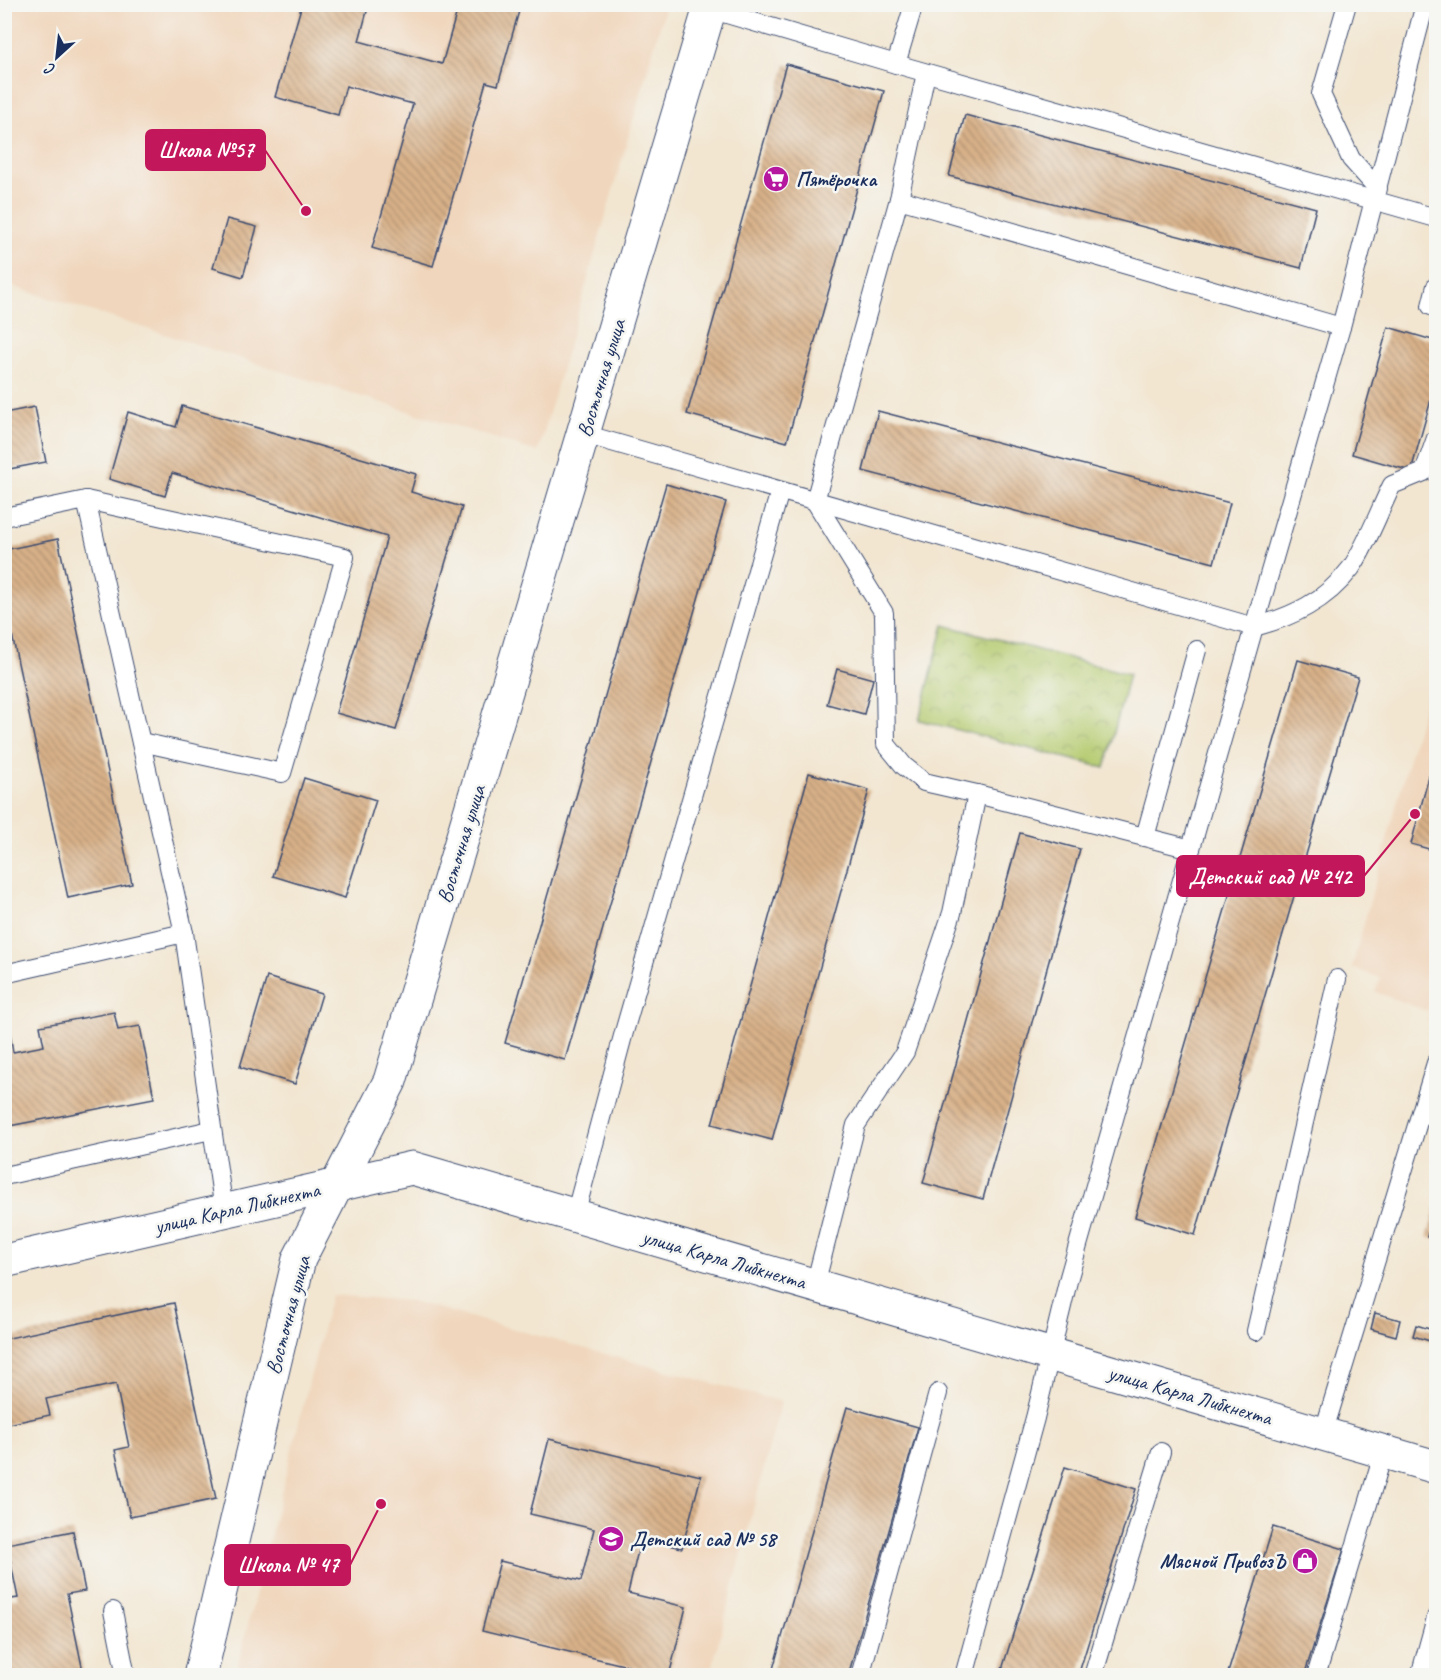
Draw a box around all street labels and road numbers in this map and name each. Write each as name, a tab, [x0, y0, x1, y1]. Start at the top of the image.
street label: Восточная улица	[571, 314, 632, 440]
street label: Восточная улица	[431, 780, 492, 906]
street label: улица Карла Либкнехта	[150, 1176, 324, 1240]
street label: улица Карла Либкнехта	[637, 1223, 810, 1295]
street label: Восточная улица	[260, 1251, 317, 1377]
street label: улица Карла Либкнехта	[1103, 1359, 1276, 1431]

